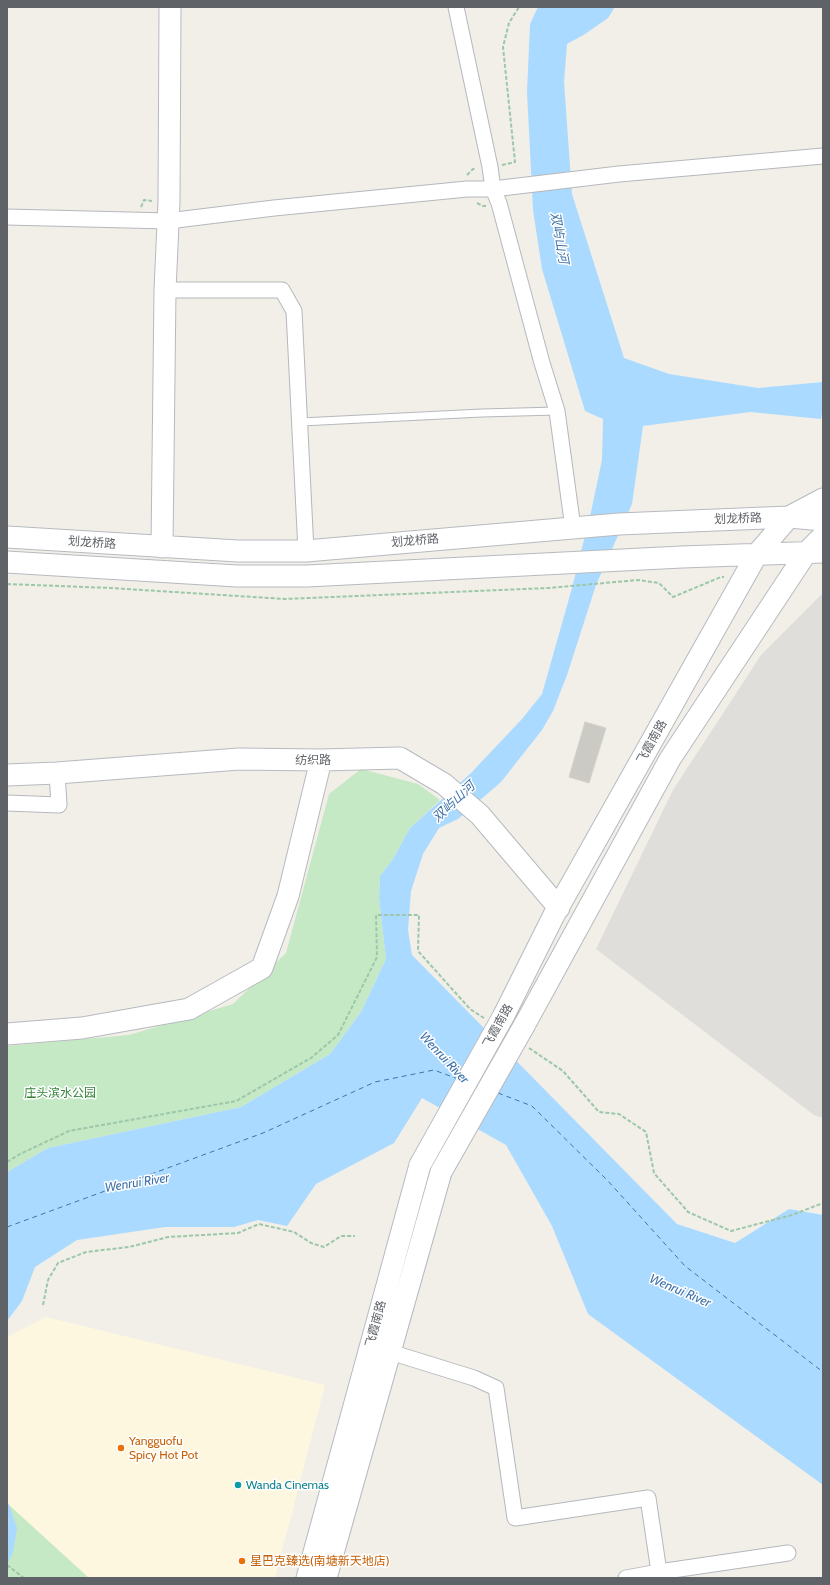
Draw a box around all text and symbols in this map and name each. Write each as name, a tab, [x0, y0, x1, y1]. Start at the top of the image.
water label: 双屿山河	[547, 211, 571, 265]
street label: 划龙桥路	[714, 511, 762, 527]
street label: 划龙桥路	[390, 532, 440, 550]
street label: 划龙桥路	[68, 534, 116, 552]
street label: 飞霞南路	[634, 718, 670, 766]
street label: 纺织路	[295, 753, 331, 767]
water label: 双屿山河	[430, 779, 478, 825]
street label: 飞霞南路	[480, 1002, 516, 1050]
water label: Wenrui River	[416, 1029, 472, 1087]
park label: 庄头滨水公园	[24, 1086, 96, 1100]
water label: Wenrui River	[104, 1170, 170, 1196]
water label: Wenrui River	[647, 1271, 713, 1311]
street label: 飞霞南路	[363, 1299, 389, 1349]
place label: Yangguofu Spicy Hot Pot	[129, 1434, 198, 1462]
marker: Yangguofu Spicy Hot Pot	[116, 1443, 126, 1453]
place label: Wanda Cinemas	[246, 1478, 329, 1492]
marker: Wanda Cinemas	[233, 1480, 243, 1490]
place label: 星巴克臻选(南塘新天地店)	[250, 1554, 390, 1568]
marker: 星巴克臻选(南塘新天地店)	[237, 1556, 247, 1566]

